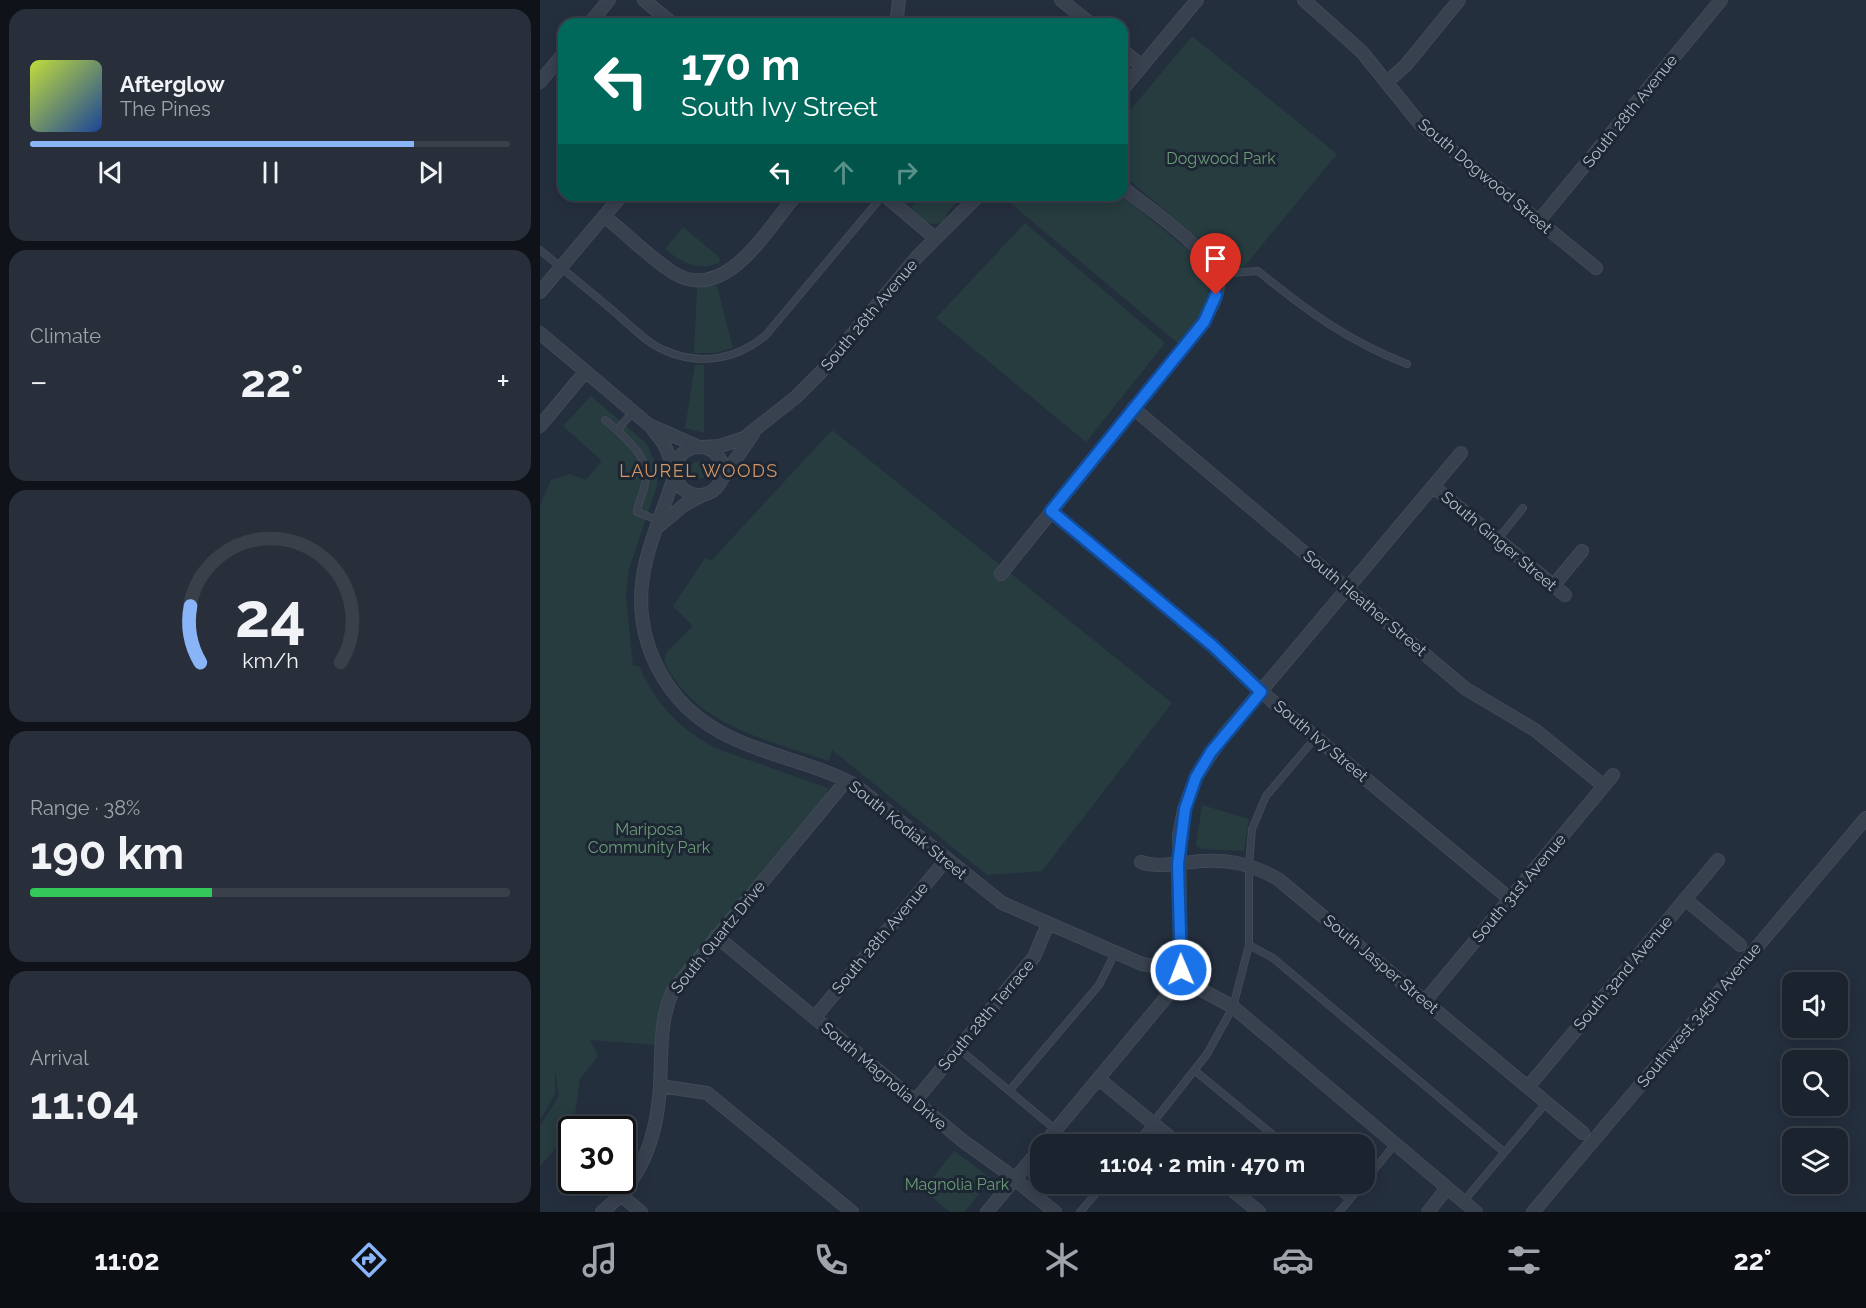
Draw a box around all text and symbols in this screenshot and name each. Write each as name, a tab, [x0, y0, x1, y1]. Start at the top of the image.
text: 170 m	[681, 41, 800, 90]
icon: left	[582, 42, 660, 120]
street label: South 28th Avenue	[1579, 51, 1681, 171]
text: Afterglow	[120, 71, 225, 97]
text: South Ivy Street	[681, 91, 878, 122]
text: The Pines	[120, 97, 211, 121]
street label: South Dogwood Street	[1414, 115, 1556, 238]
park label: Dogwood Park	[1166, 149, 1276, 168]
icon: previous	[94, 156, 127, 189]
icon: pause	[254, 156, 287, 189]
icon: next	[414, 156, 447, 189]
icon: left	[764, 156, 797, 189]
icon: ahead	[827, 156, 860, 189]
icon: right	[890, 156, 923, 189]
pin	[1190, 233, 1241, 295]
icon: arrive	[1199, 242, 1232, 275]
street label: South 26th Avenue	[817, 255, 921, 375]
text: Climate	[30, 324, 101, 348]
text: 22°	[240, 355, 304, 408]
text: −	[30, 362, 48, 401]
text: +	[496, 362, 510, 401]
district label: LAUREL WOODS	[619, 460, 779, 481]
street label: South Ginger Street	[1437, 487, 1561, 595]
street label: South Heather Street	[1300, 546, 1431, 660]
text: 24	[235, 578, 305, 652]
text: km/h	[242, 648, 298, 673]
street label: South Ivy Street	[1270, 696, 1372, 786]
street label: South Kodiak Street	[845, 777, 971, 884]
text: Range · 38%	[30, 796, 140, 820]
park label: Mariposa Community Park	[588, 820, 711, 857]
text: 190 km	[30, 827, 184, 880]
street label: South 31st Avenue	[1468, 830, 1570, 946]
street label: South Quartz Drive	[667, 877, 769, 997]
street label: South 28th Avenue	[828, 878, 932, 998]
street label: South Jasper Street	[1320, 910, 1443, 1018]
street label: South 32nd Avenue	[1570, 912, 1676, 1034]
position arrow	[1149, 938, 1213, 1002]
street label: Southwest 345th Avenue	[1633, 939, 1765, 1091]
street label: South 28th Terrace	[934, 956, 1038, 1074]
map controls	[1782, 972, 1848, 1194]
button: sound	[1782, 972, 1848, 1038]
street label: South Magnolia Drive	[817, 1018, 951, 1134]
text: Arrival	[30, 1046, 89, 1070]
button: search	[1782, 1050, 1848, 1116]
text: 11:04	[30, 1077, 139, 1130]
speed limit sign: 30	[558, 1116, 636, 1194]
button: layers	[1782, 1128, 1848, 1194]
text: 11:04 · 2 min · 470 m	[1100, 1151, 1305, 1177]
park label: Magnolia Park	[905, 1175, 1010, 1194]
icon: directions	[348, 1239, 390, 1281]
icon: music	[579, 1239, 621, 1281]
icon: phone	[810, 1239, 852, 1281]
icon: climate	[1041, 1239, 1083, 1281]
icon: car	[1272, 1239, 1314, 1281]
icon: filters	[1503, 1239, 1545, 1281]
text: 11:02	[94, 1245, 160, 1276]
text: 22°	[1733, 1245, 1771, 1276]

